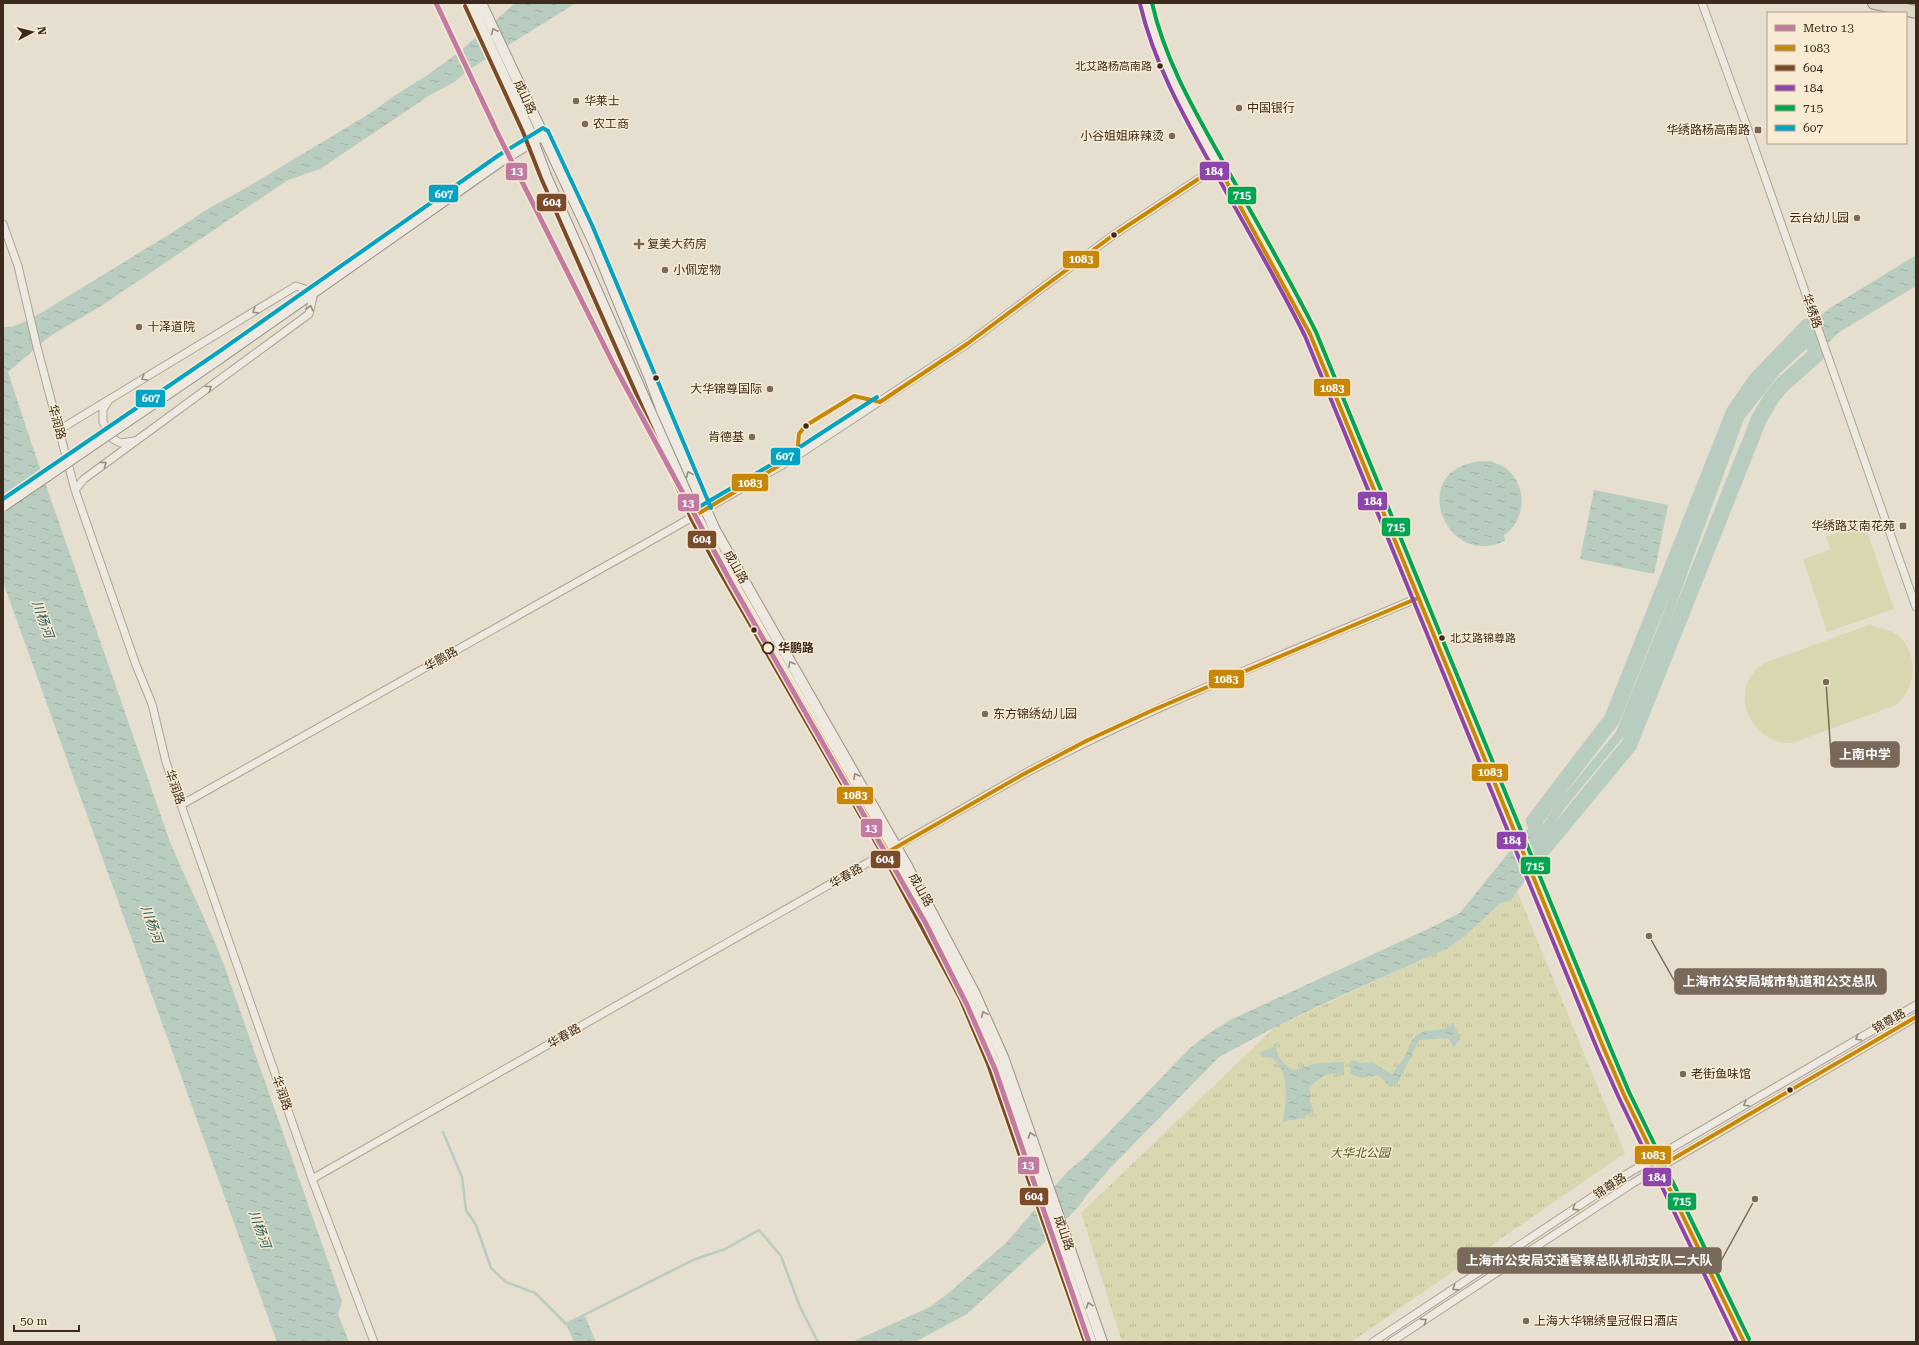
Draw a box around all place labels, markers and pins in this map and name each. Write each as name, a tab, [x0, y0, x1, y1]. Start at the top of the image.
place label: 北艾路杨高南路	[1075, 60, 1152, 73]
marker: 北艾路杨高南路	[1155, 61, 1165, 71]
place label: 华莱士	[584, 94, 620, 108]
marker: 华莱士	[571, 96, 581, 106]
place label: 中国银行	[1247, 101, 1295, 115]
marker: 中国银行	[1234, 103, 1244, 113]
place label: 农工商	[593, 117, 629, 131]
marker: 农工商	[580, 119, 590, 129]
place label: 华绣路杨高南路	[1666, 123, 1750, 137]
marker: 华绣路杨高南路	[1753, 125, 1763, 135]
place label: 小谷姐姐麻辣烫	[1080, 129, 1164, 143]
marker: 小谷姐姐麻辣烫	[1167, 131, 1177, 141]
place label: 云台幼儿园	[1789, 211, 1849, 225]
marker: 云台幼儿园	[1852, 213, 1862, 223]
unlabelled marker	[1109, 230, 1119, 240]
place label: 复美大药房	[647, 237, 707, 251]
marker: 复美大药房	[634, 239, 644, 249]
place label: 小佩宠物	[673, 263, 721, 277]
marker: 小佩宠物	[660, 265, 670, 275]
place label: 十泽道院	[147, 320, 195, 334]
marker: 十泽道院	[134, 322, 144, 332]
unlabelled marker	[651, 373, 661, 383]
place label: 大华锦尊国际	[690, 382, 762, 396]
marker: 大华锦尊国际	[765, 384, 775, 394]
unlabelled marker	[801, 421, 811, 431]
place label: 肯德基	[708, 430, 744, 444]
marker: 肯德基	[747, 432, 757, 442]
place label: 华绣路艾南花苑	[1811, 519, 1895, 533]
marker: 华绣路艾南花苑	[1898, 521, 1908, 531]
unlabelled marker	[749, 625, 759, 635]
place label: 北艾路锦尊路	[1450, 632, 1516, 645]
marker: 北艾路锦尊路	[1437, 633, 1447, 643]
marker: 华鹏路	[761, 641, 775, 655]
place label: 华鹏路	[778, 641, 814, 655]
place label: 东方锦绣幼儿园	[993, 707, 1077, 721]
marker: 东方锦绣幼儿园	[980, 709, 990, 719]
callout: 上南中学	[1831, 742, 1899, 767]
callout: 上海市公安局城市轨道和公交总队	[1675, 969, 1886, 994]
place label: 老街鱼味馆	[1691, 1067, 1751, 1081]
marker: 老街鱼味馆	[1678, 1069, 1688, 1079]
unlabelled marker	[1785, 1085, 1795, 1095]
callout: 上海市公安局交通警察总队机动支队二大队	[1458, 1248, 1721, 1273]
place label: 上海大华锦绣皇冠假日酒店	[1534, 1314, 1678, 1328]
marker: 上海大华锦绣皇冠假日酒店	[1521, 1316, 1531, 1326]

